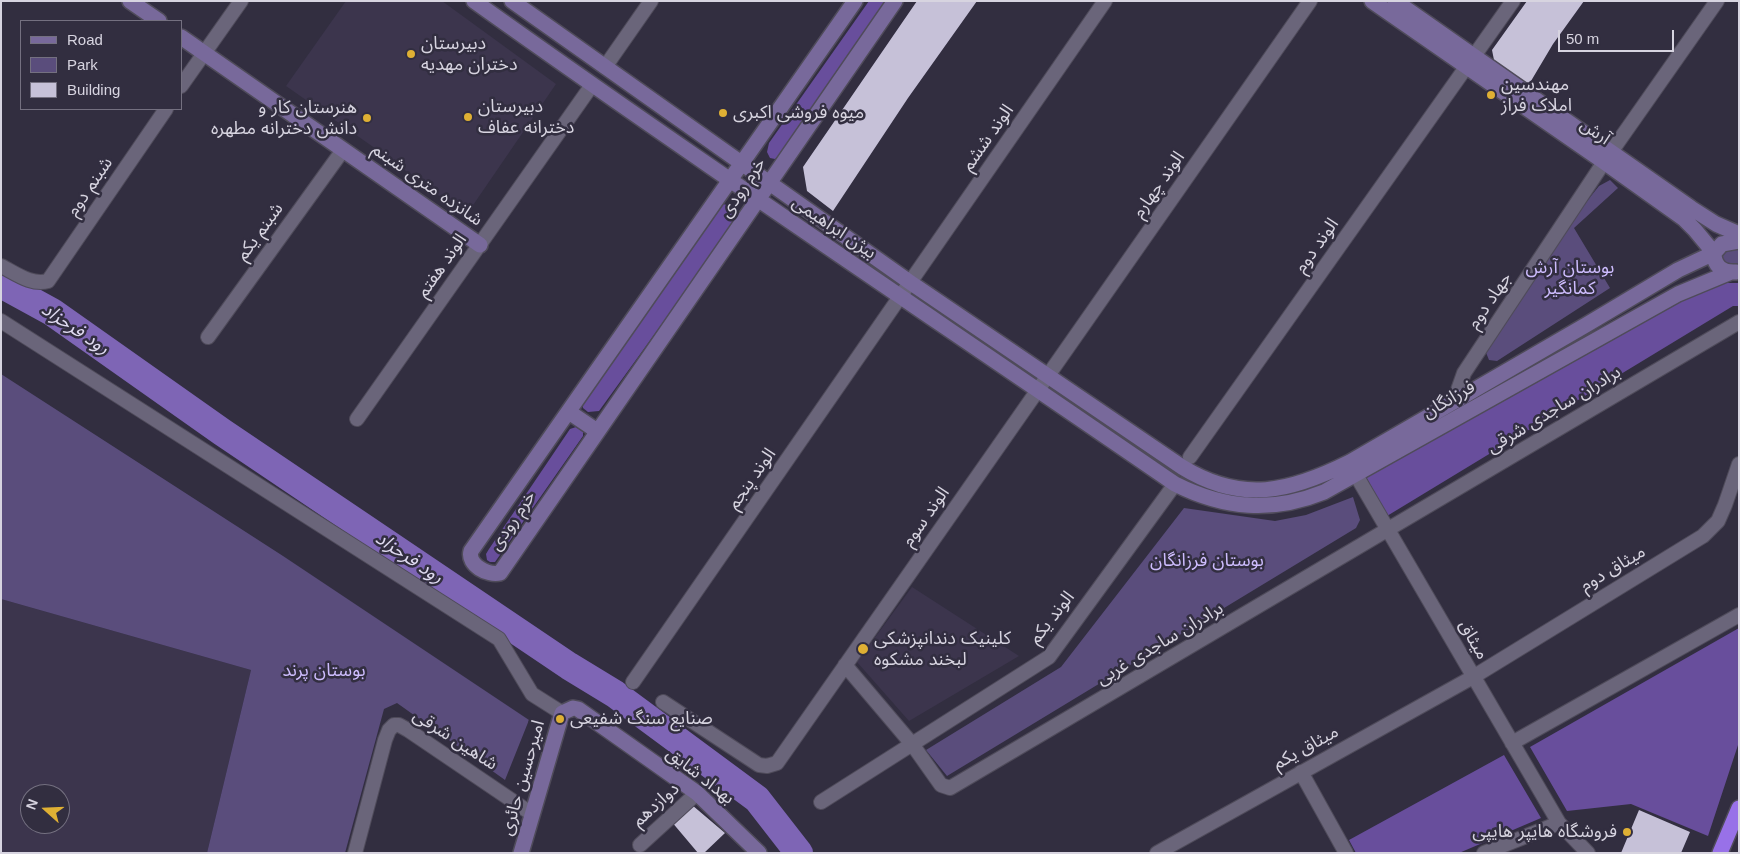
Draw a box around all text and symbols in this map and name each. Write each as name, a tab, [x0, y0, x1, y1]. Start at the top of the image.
legend	[20, 20, 182, 110]
scale bar	[1560, 20, 1676, 52]
text: 50 m	[1566, 30, 1599, 47]
text: Road	[67, 31, 103, 48]
place label: دبیرستان دختران مهدیه	[421, 33, 517, 76]
marker: دبیرستان دختران مهدیه	[405, 48, 417, 60]
text: Park	[67, 56, 98, 73]
place label: مهندسین املاک فراز	[1501, 74, 1572, 116]
text: Building	[67, 81, 120, 98]
marker: مهندسین املاک فراز	[1485, 89, 1497, 101]
place label: دبیرستان دخترانه عفاف	[478, 96, 574, 138]
place label: هنرستان کار و دانش دخترانه مطهره	[211, 97, 357, 140]
street label: الوند ششم	[957, 101, 1019, 175]
place label: میوه فروشی اکبری	[733, 102, 864, 124]
marker: میوه فروشی اکبری	[717, 107, 729, 119]
marker: دبیرستان دخترانه عفاف	[462, 111, 474, 123]
marker: هنرستان کار و دانش دخترانه مطهره	[361, 112, 373, 124]
street label: آرش	[1576, 114, 1614, 150]
street label: شانزده متری شبنم	[367, 139, 487, 231]
street label: الوند چهارم	[1128, 147, 1190, 223]
street label: شبنم دوم	[62, 153, 118, 221]
street label: خرم رودی	[715, 154, 771, 222]
street label: بیژن ابراهیمی	[788, 192, 880, 264]
street label: شبنم یکم	[232, 199, 288, 265]
street label: الوند دوم	[1290, 214, 1344, 278]
street label: الوند هفتم	[412, 230, 472, 302]
park label: بوستان آرش کمانگیر	[1526, 257, 1614, 300]
street label: جهاد دوم	[1463, 268, 1517, 334]
water label: رود فرحزاد	[37, 298, 113, 360]
street label: برادران ساجدی شرقی	[1483, 362, 1625, 458]
street label: فرزانگان	[1419, 376, 1479, 424]
street label: الوند پنجم	[723, 444, 781, 514]
street label: الوند سوم	[898, 483, 954, 551]
street label: خرم رودی	[485, 487, 541, 555]
water label: رود فرحزاد	[371, 527, 447, 589]
street label: میثاق دوم	[1576, 541, 1650, 597]
park label: بوستان فرزانگان	[1150, 550, 1264, 572]
street label: الوند یکم	[1025, 587, 1079, 649]
street label: برادران ساجدی غربی	[1093, 598, 1227, 690]
street label: میثاق	[1453, 616, 1493, 664]
place label: کلینیک دندانپزشکی لبخند مشکوه	[874, 628, 1011, 670]
marker: کلینیک دندانپزشکی لبخند مشکوه	[856, 642, 870, 656]
park label: بوستان پرند	[282, 660, 366, 682]
street label: شاهین شرقی	[409, 705, 501, 775]
place label: صنایع سنگ شفیعی	[570, 708, 713, 730]
marker: صنایع سنگ شفیعی	[554, 713, 566, 725]
street label: امیرحسین حائری	[496, 718, 550, 838]
street label: میثاق یکم	[1269, 721, 1343, 775]
street label: بهداد شایق	[662, 743, 738, 809]
street label: دوازدهم	[628, 778, 684, 832]
north arrow	[20, 784, 70, 834]
text: N	[23, 797, 41, 812]
place label: فروشگاه هایپر هایپی	[1472, 821, 1617, 843]
marker: فروشگاه هایپر هایپی	[1621, 826, 1633, 838]

